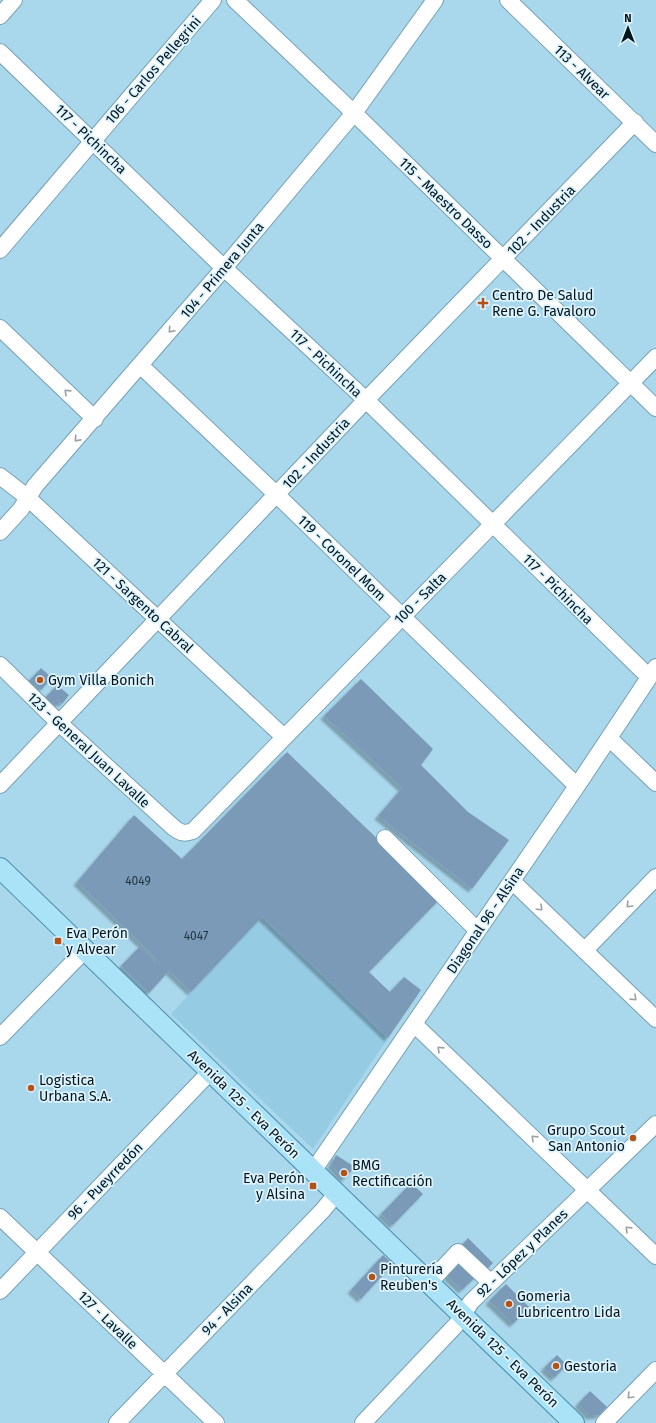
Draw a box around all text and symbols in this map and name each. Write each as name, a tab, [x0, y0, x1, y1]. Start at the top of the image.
north arrow	[608, 8, 648, 48]
text: N	[624, 12, 632, 25]
street label: 106 - Carlos Pellegrini	[102, 13, 205, 128]
street label: 113 - Alvear	[550, 41, 614, 104]
street label: 117 - Pichincha	[51, 101, 130, 178]
street label: 115 - Maestro Dasso	[395, 154, 496, 253]
street label: 102 - Industria	[504, 182, 579, 259]
street label: 104 - Primera Junta	[177, 219, 268, 322]
place label: Centro De Salud Rene G. Favaloro	[492, 287, 596, 320]
marker: Centro De Salud Rene G. Favaloro	[477, 297, 489, 309]
one-way arrow	[169, 325, 176, 332]
street label: 117 - Pichincha	[286, 325, 365, 401]
one-way arrow	[64, 390, 71, 397]
street label: 102 - Industria	[279, 414, 354, 492]
one-way arrow	[75, 434, 82, 441]
street label: 119 - Coronel Mom	[294, 512, 389, 605]
street label: 117 - Pichincha	[519, 551, 596, 628]
street label: 121 - Sargento Cabral	[89, 554, 197, 657]
street label: 100 - Salta	[391, 569, 450, 628]
place label: Gym Villa Bonich	[48, 672, 154, 689]
marker: Gym Villa Bonich	[35, 675, 45, 685]
street label: 123 - General Juan Lavalle	[24, 689, 154, 812]
street label: Diagonal 96 - Alsina	[443, 864, 528, 977]
house number: 4049	[125, 874, 151, 888]
one-way arrow	[626, 900, 634, 908]
one-way arrow	[535, 903, 543, 911]
place label: Eva Perón y Alvear	[66, 925, 128, 958]
house number: 4047	[184, 929, 208, 943]
marker: Eva Perón y Alvear	[53, 936, 63, 946]
one-way arrow	[629, 993, 637, 1000]
street label: Avenida 125 - Eva Perón	[184, 1046, 303, 1162]
one-way arrow	[437, 1046, 445, 1054]
place label: Logistica Urbana S.A.	[39, 1072, 111, 1105]
marker: Logistica Urbana S.A.	[26, 1083, 36, 1093]
place label: Grupo Scout San Antonio	[547, 1122, 626, 1155]
marker: Grupo Scout San Antonio	[628, 1133, 638, 1143]
one-way arrow	[532, 1136, 539, 1143]
street label: 96 - Pueyrredón	[64, 1139, 147, 1224]
place label: BMG Rectificación	[352, 1157, 433, 1190]
marker: BMG Rectificación	[339, 1168, 349, 1178]
place label: Eva Perón y Alsina	[243, 1170, 305, 1203]
marker: Eva Perón y Alsina	[308, 1181, 318, 1191]
street label: 92 - López y Planes	[473, 1205, 572, 1301]
one-way arrow	[625, 1226, 633, 1234]
place label: Pinturería Reuben's	[380, 1261, 443, 1294]
marker: Pinturería Reuben's	[367, 1272, 377, 1282]
street label: 94 - Alsina	[198, 1280, 256, 1339]
street label: 127 - Lavalle	[74, 1288, 141, 1353]
place label: Gomeria Lubricentro Lida	[517, 1288, 621, 1321]
street label: Avenida 125 - Eva Perón	[443, 1295, 562, 1411]
marker: Gomeria Lubricentro Lida	[504, 1299, 514, 1309]
place label: Gestoria	[564, 1358, 617, 1375]
marker: Gestoria	[551, 1361, 561, 1371]
one-way arrow	[627, 1391, 635, 1399]

